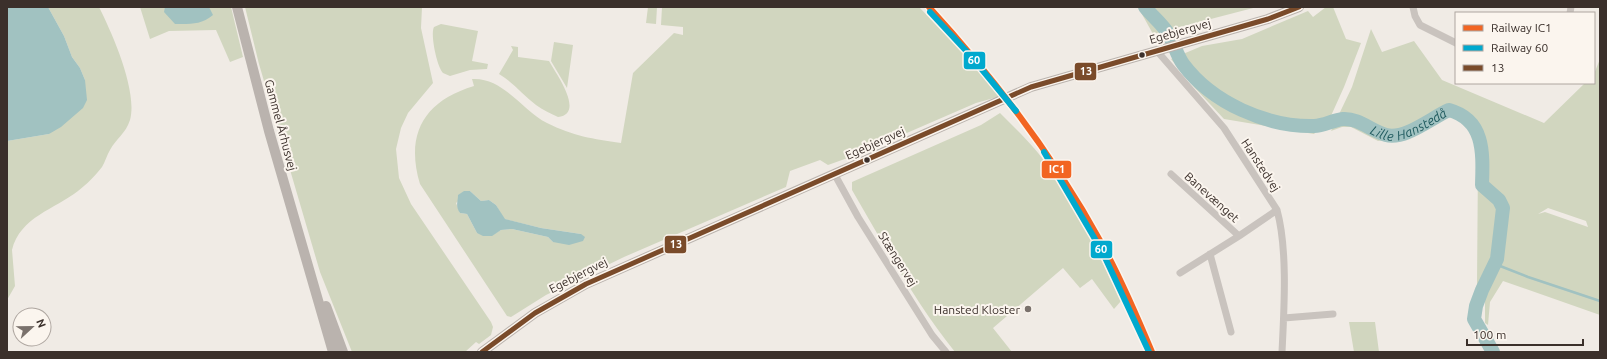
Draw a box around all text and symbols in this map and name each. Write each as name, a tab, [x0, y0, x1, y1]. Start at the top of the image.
legend	[1455, 12, 1595, 84]
street label: Egebjergvej	[1148, 16, 1212, 46]
text: Railway IC1	[1491, 21, 1552, 34]
text: Railway 60	[1491, 41, 1548, 54]
unlabelled marker	[1137, 50, 1147, 60]
line badge: 60	[963, 51, 986, 70]
text: 60	[968, 54, 980, 66]
text: 13	[1491, 61, 1505, 74]
line badge: 13	[1074, 62, 1097, 81]
text: 13	[1080, 65, 1092, 77]
street label: Gammel Århusvej	[263, 78, 299, 172]
water label: Lille Hanstedå	[1368, 106, 1449, 143]
street label: Egebjergvej	[843, 124, 907, 162]
street label: Hanstedvej	[1239, 136, 1283, 194]
unlabelled marker	[862, 155, 872, 165]
line badge: IC1	[1041, 160, 1072, 179]
text: IC1	[1049, 163, 1065, 175]
street label: Banevænget	[1182, 169, 1242, 225]
street label: Stængervej	[876, 229, 920, 289]
line badge: 13	[664, 235, 687, 254]
text: 13	[670, 238, 682, 250]
line badge: 60	[1090, 240, 1113, 259]
text: 60	[1095, 243, 1107, 255]
street label: Egebjergvej	[547, 255, 609, 295]
place label: Hansted Kloster	[934, 303, 1020, 316]
marker: Hansted Kloster	[1023, 304, 1033, 314]
north arrow	[12, 307, 52, 347]
text: N	[34, 317, 48, 329]
scale bar	[1467, 321, 1583, 347]
text: 100 m	[1473, 328, 1506, 341]

